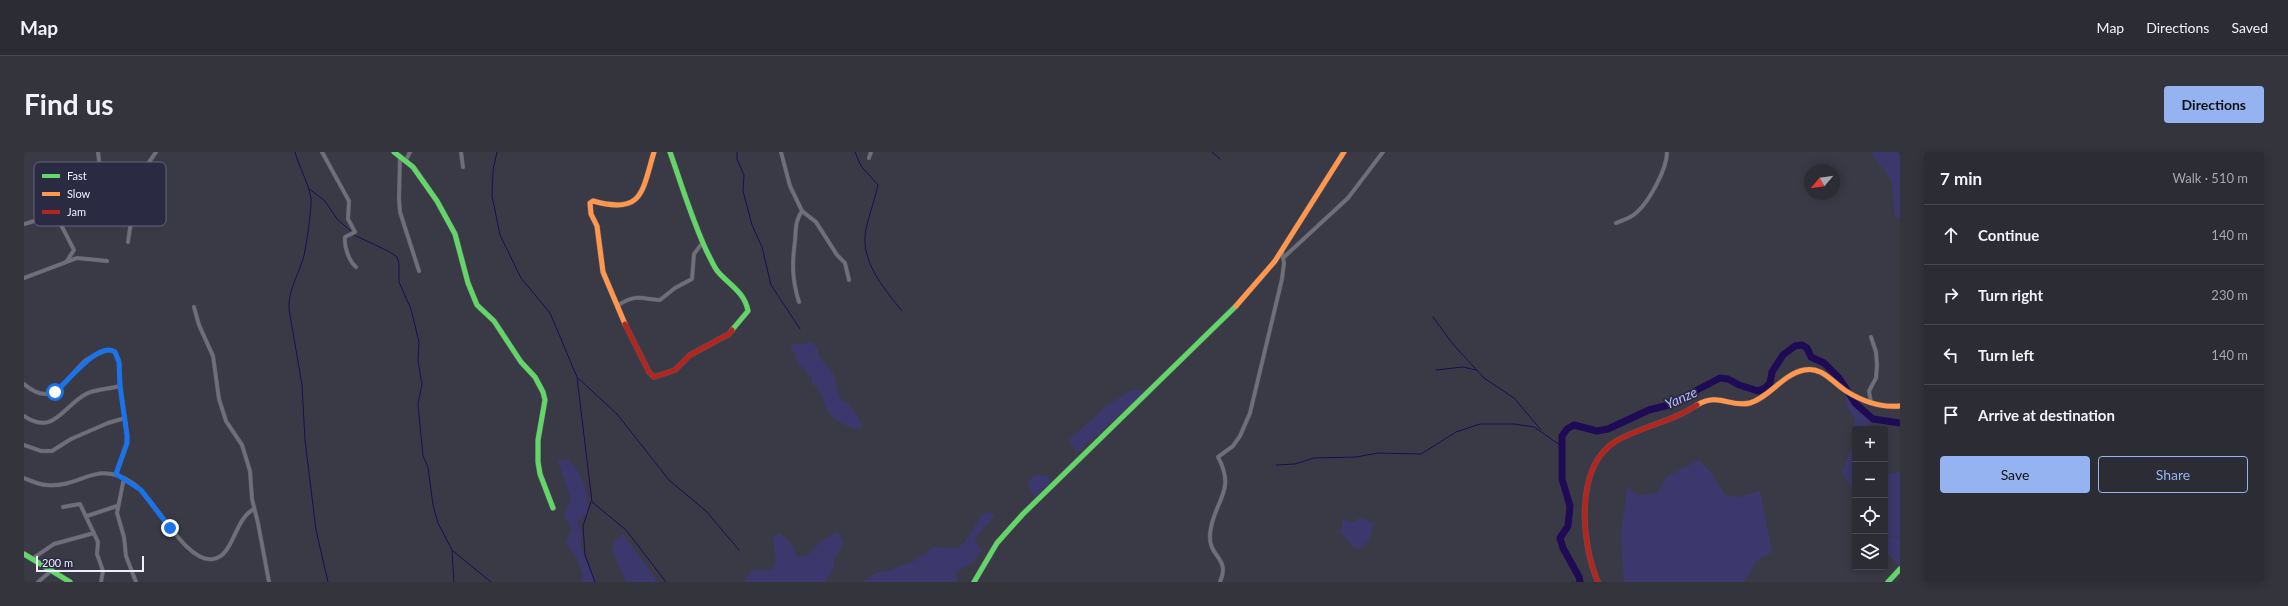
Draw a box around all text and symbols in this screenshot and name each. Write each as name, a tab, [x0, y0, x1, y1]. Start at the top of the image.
text: Map	[20, 16, 58, 39]
text: Map	[2097, 19, 2124, 36]
text: Directions	[2146, 19, 2209, 36]
text: Saved	[2231, 19, 2268, 36]
button: Directions	[2164, 86, 2264, 123]
text: Find us	[24, 87, 114, 121]
legend	[34, 162, 166, 226]
north arrow	[1804, 164, 1840, 200]
text: 7 min	[1940, 168, 1982, 189]
text: Fast	[67, 169, 87, 182]
text: Walk · 510 m	[2172, 170, 2248, 186]
text: Slow	[67, 187, 91, 200]
text: Jam	[67, 205, 86, 218]
icon: ahead	[1940, 224, 1962, 246]
text: Continue	[1978, 226, 2039, 244]
text: 140 m	[2211, 227, 2248, 243]
icon: right	[1940, 284, 1962, 306]
text: Turn right	[1978, 286, 2043, 304]
text: 230 m	[2211, 287, 2248, 303]
icon: left	[1940, 344, 1962, 366]
text: Turn left	[1978, 346, 2034, 364]
text: 140 m	[2211, 347, 2248, 363]
route start	[46, 383, 64, 401]
water label: Yanze	[1662, 383, 1700, 412]
icon: arrive	[1940, 404, 1962, 426]
text: Arrive at destination	[1978, 406, 2115, 424]
map controls	[1852, 426, 1888, 570]
button: +	[1852, 426, 1888, 462]
button: Save	[1940, 456, 2090, 493]
button: Share	[2098, 456, 2248, 493]
button: −	[1852, 462, 1888, 498]
button: locate	[1852, 498, 1888, 534]
route end	[161, 519, 179, 537]
button: layers	[1852, 534, 1888, 570]
scale bar	[36, 554, 144, 573]
text: 200 m	[42, 556, 73, 569]

